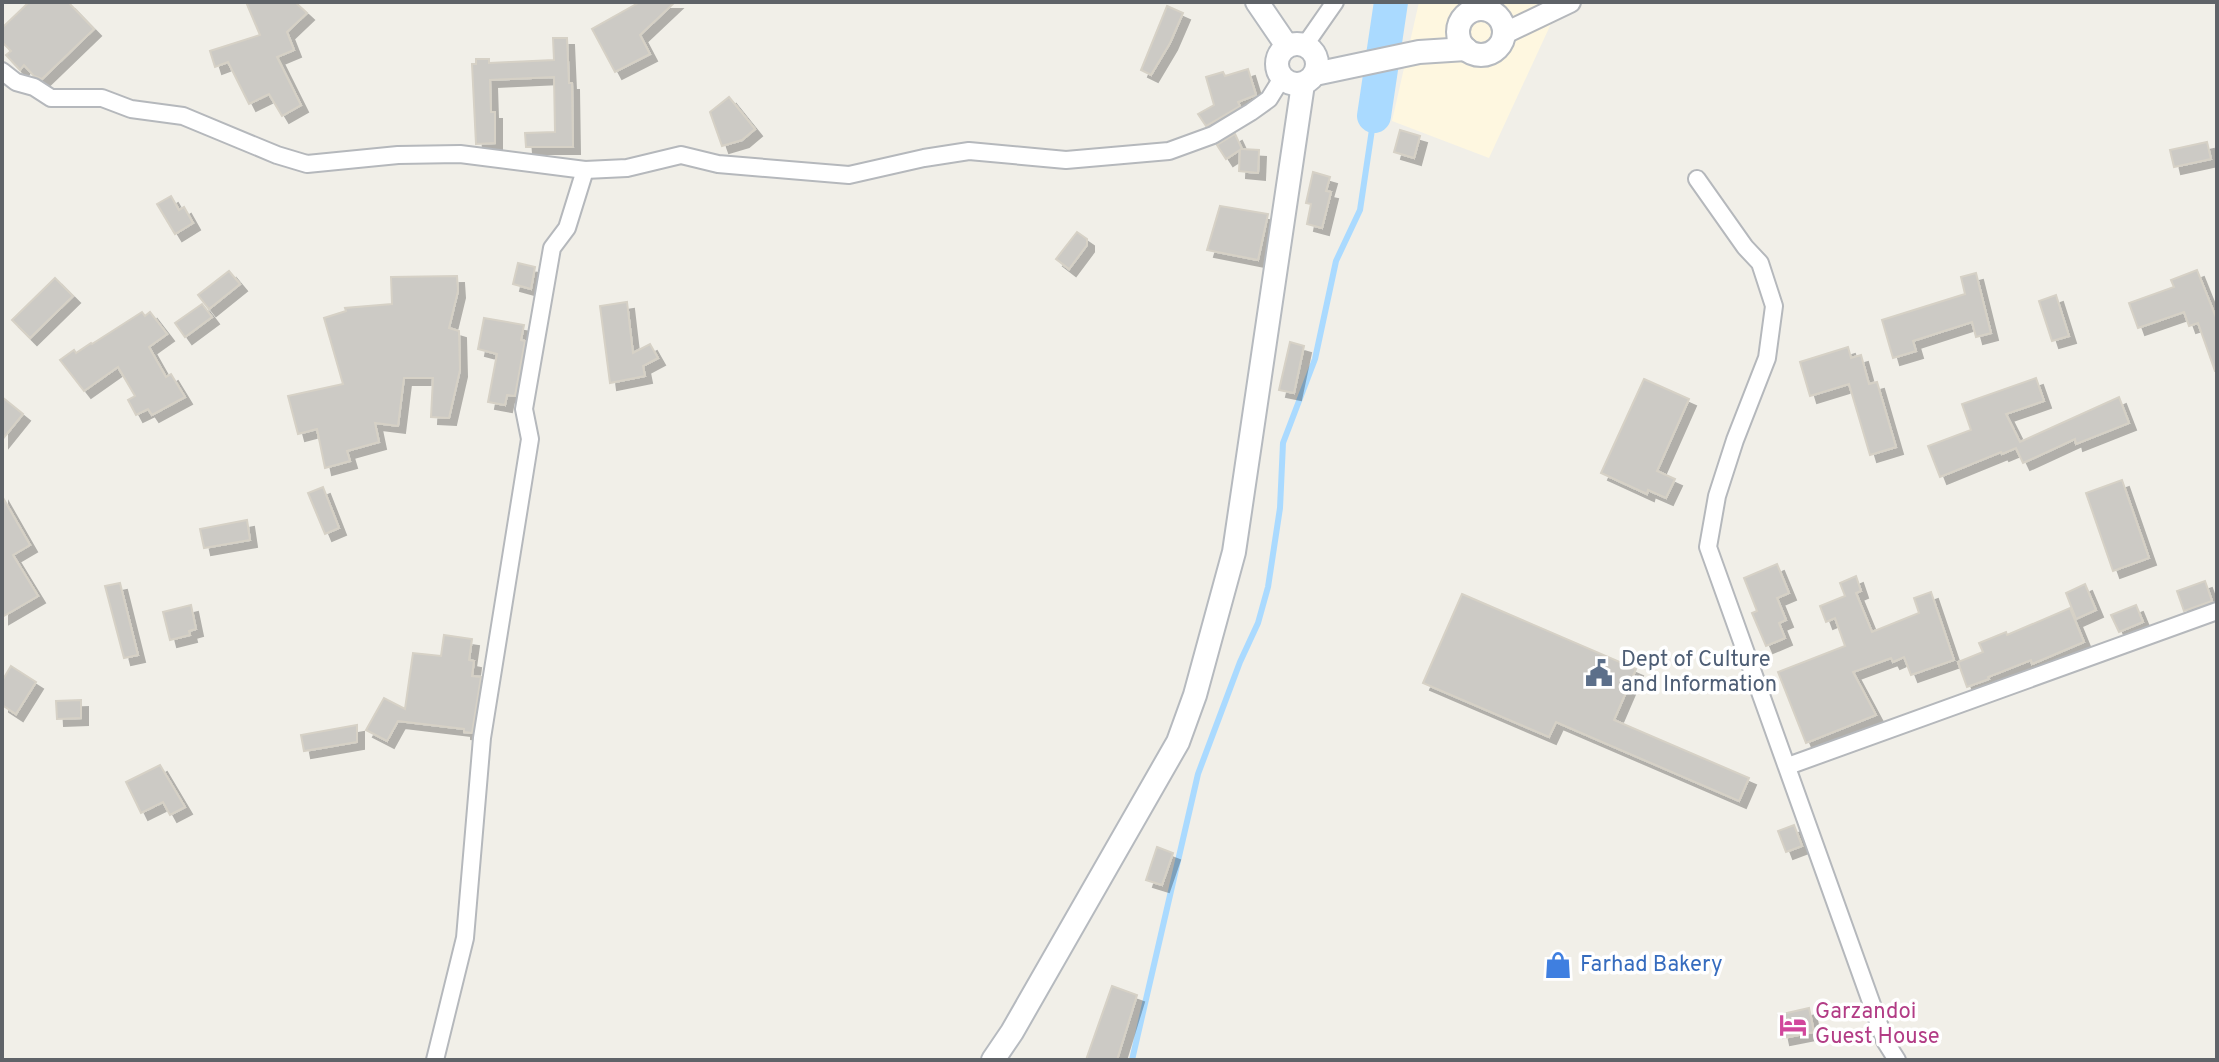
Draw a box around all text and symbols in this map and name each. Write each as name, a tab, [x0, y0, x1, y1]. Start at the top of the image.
place label: Dept of Culture and Information	[1621, 647, 1777, 699]
public building icon: Dept of Culture and Information	[1584, 658, 1614, 688]
shop icon: Farhad Bakery	[1543, 950, 1573, 980]
place label: Farhad Bakery	[1580, 952, 1723, 979]
place label: Garzandoi Guest House	[1815, 999, 1940, 1051]
hotel icon: Garzandoi Guest House	[1778, 1010, 1808, 1040]

